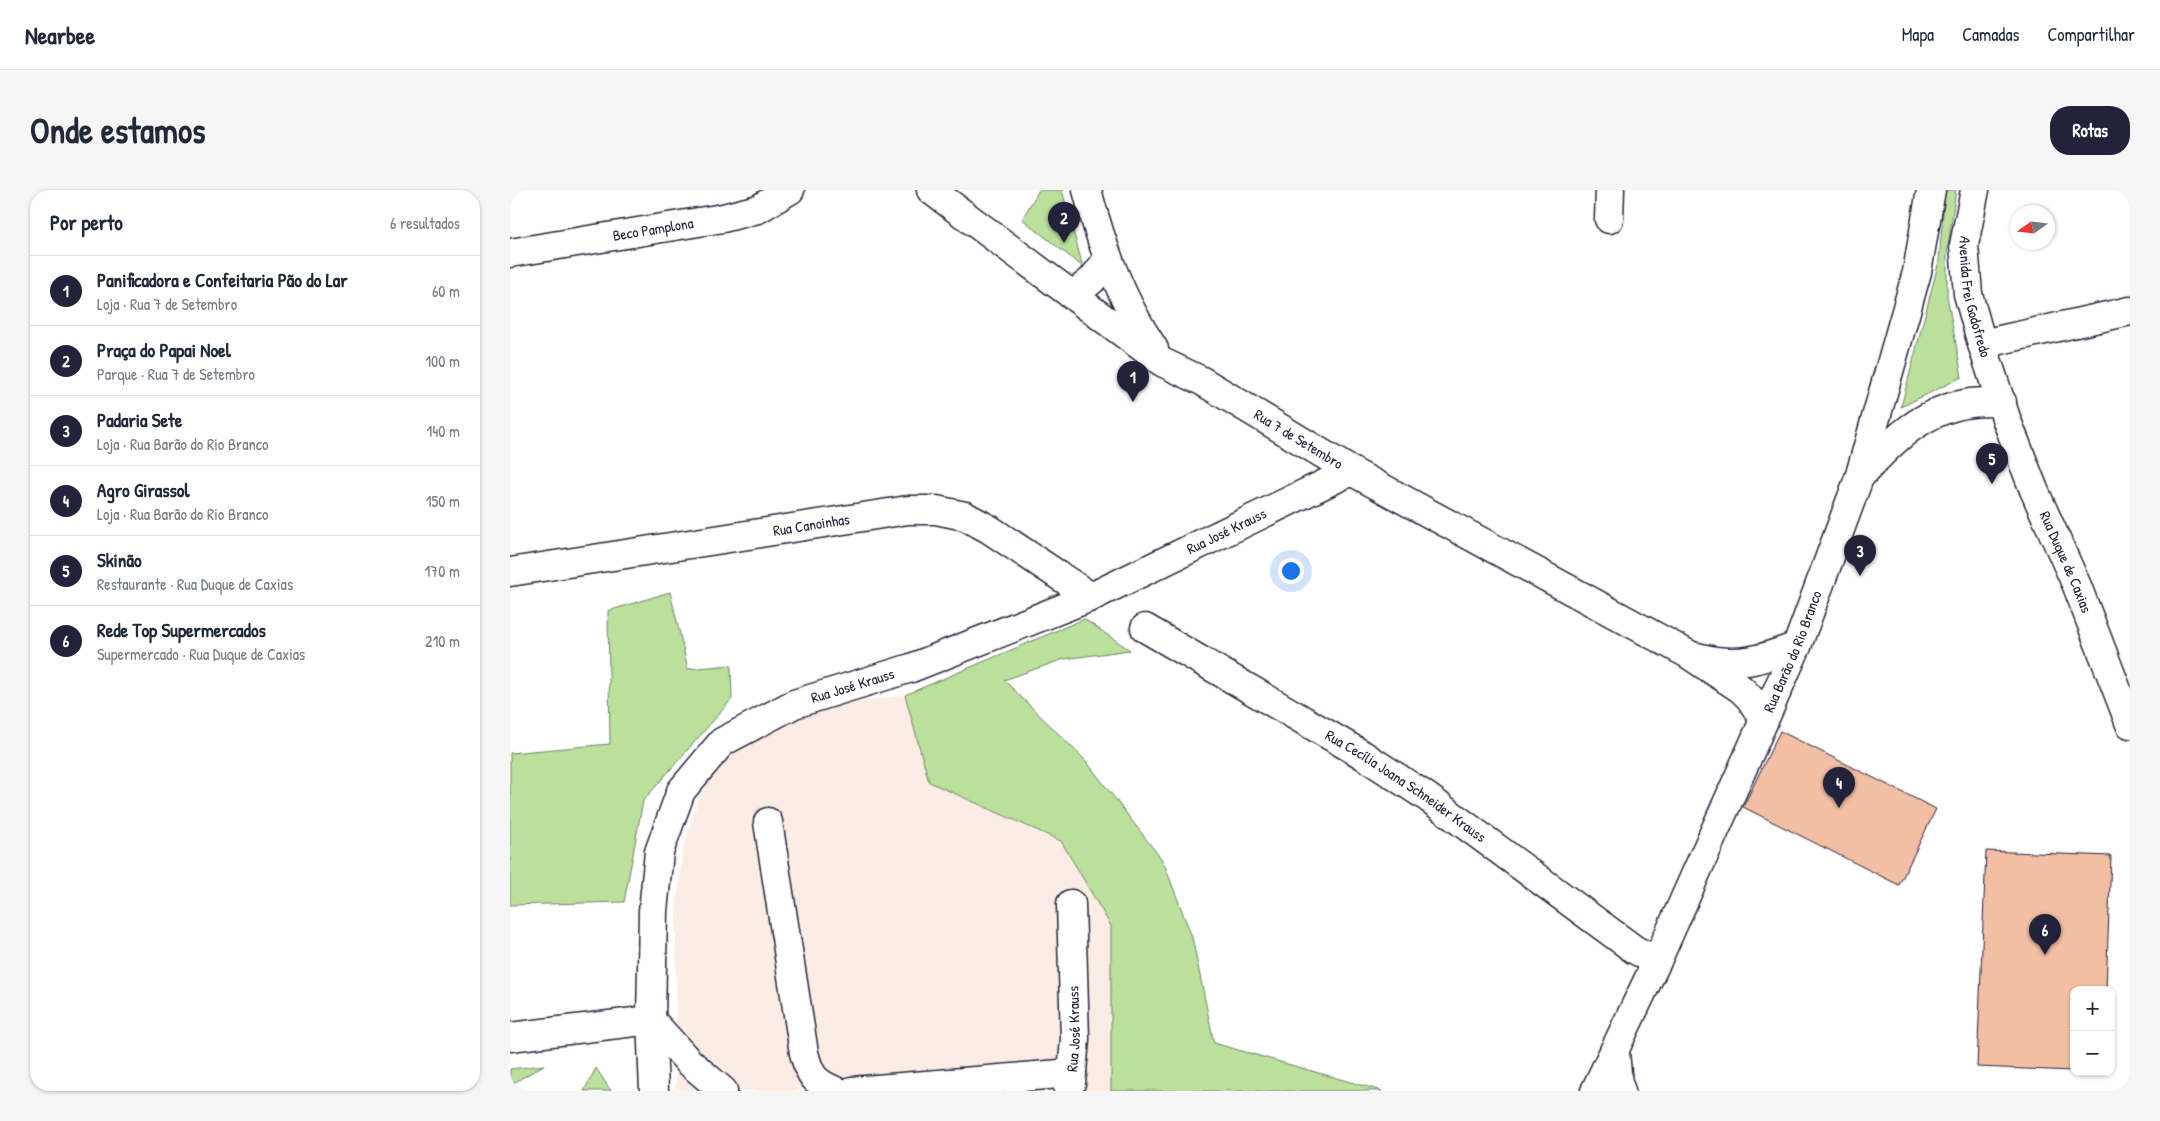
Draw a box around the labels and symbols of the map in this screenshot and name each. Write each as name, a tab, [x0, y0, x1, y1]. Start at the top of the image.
pin: 2	[1048, 202, 1080, 243]
north arrow	[2010, 205, 2055, 250]
street label: Beco Pamplona	[611, 212, 695, 246]
street label: Avenida Frei Godofredo	[1954, 235, 1997, 360]
pin: 1	[1117, 361, 1149, 402]
street label: Rua 7 de Setembro	[1250, 404, 1347, 474]
pin: 5	[1976, 443, 2008, 484]
street label: Rua José Krauss	[1183, 503, 1270, 559]
street label: Rua Canoinhas	[771, 508, 851, 541]
street label: Rua Duque de Caxias	[2035, 508, 2097, 616]
pin: 3	[1844, 535, 1876, 576]
your location	[1278, 558, 1304, 584]
street label: Rua Barão do Rio Branco	[1758, 588, 1827, 716]
street label: Rua José Krauss	[808, 663, 897, 708]
street label: Rua Cecília Joana Schneider Krauss	[1322, 724, 1491, 847]
pin: 4	[1823, 767, 1855, 808]
pin: 6	[2029, 914, 2061, 955]
street label: Rua José Krauss	[1061, 985, 1085, 1073]

